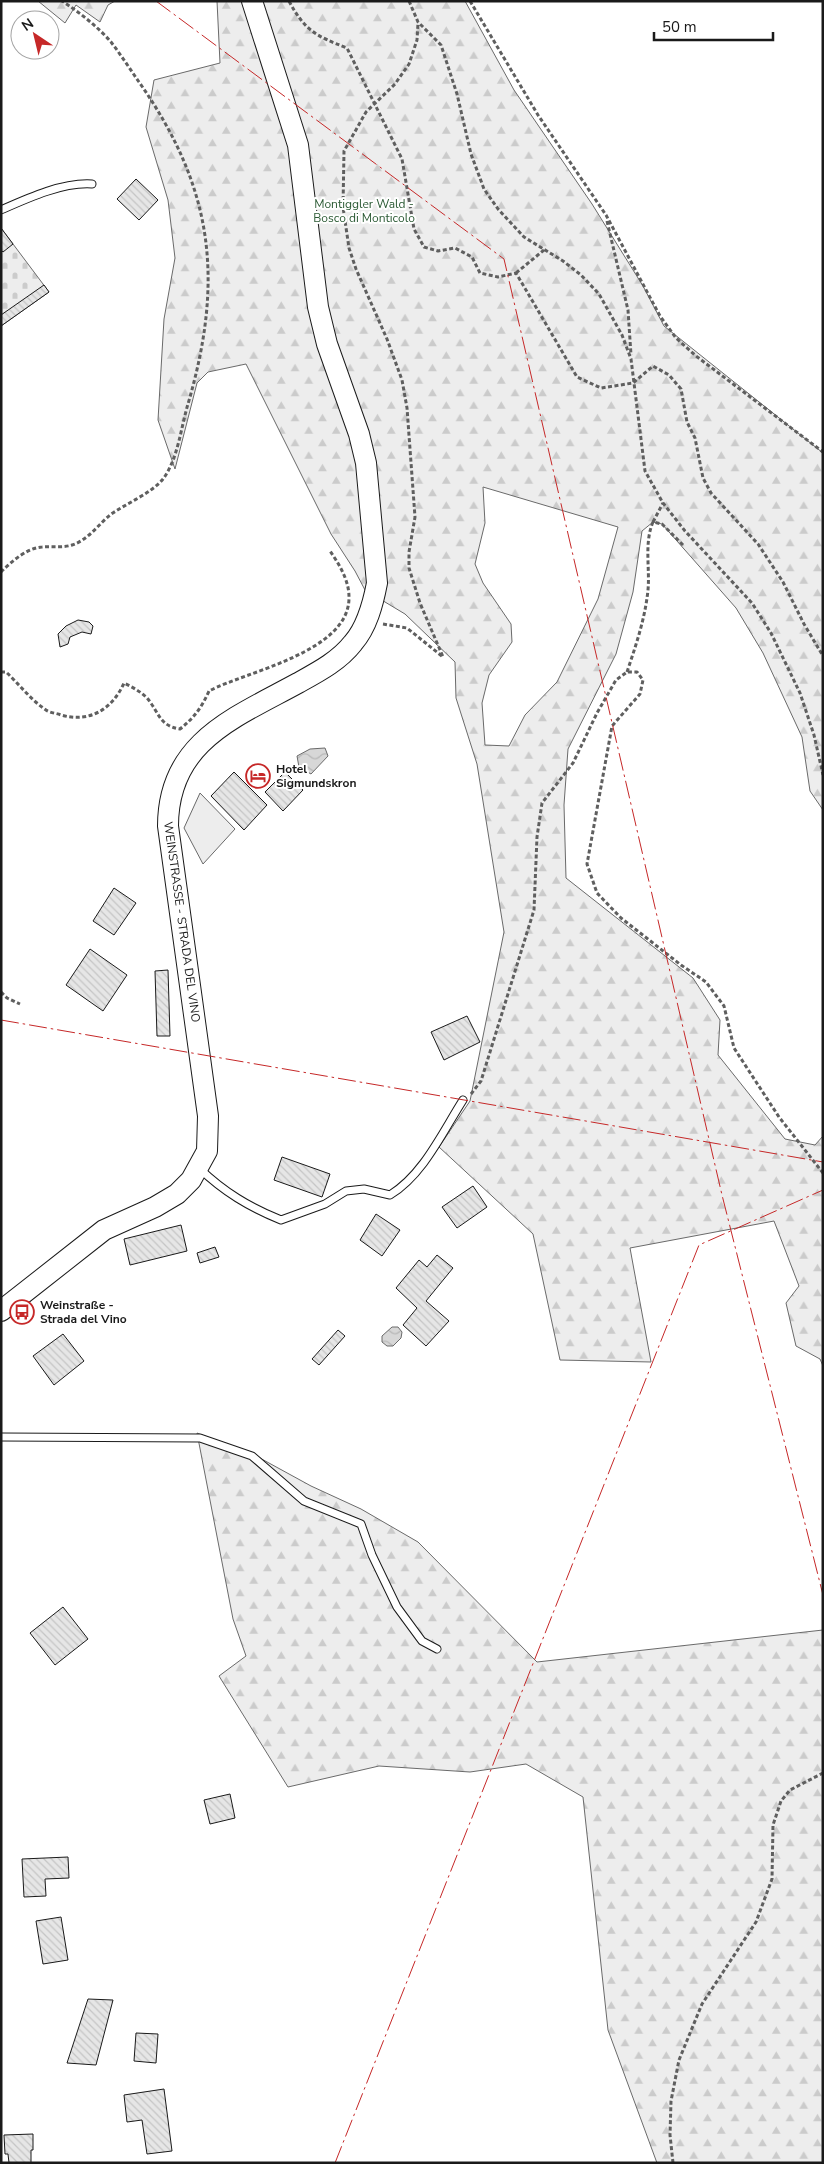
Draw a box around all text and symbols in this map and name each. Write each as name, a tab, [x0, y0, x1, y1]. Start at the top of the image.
north arrow	[10, 10, 60, 60]
scale bar	[654, 10, 773, 42]
text: N	[18, 14, 38, 36]
text: 50 m	[662, 17, 697, 37]
park label: Montiggler Wald - Bosco di Monticolo	[313, 196, 415, 226]
place label: Hotel Sigmundskron	[276, 761, 356, 791]
hotel icon: Hotel Sigmundskron	[245, 763, 271, 789]
street label: WEINSTRASSE - STRADA DEL VINO	[160, 820, 204, 1024]
place label: Weinstraße - Strada del Vino	[40, 1297, 127, 1327]
bus stop icon: Weinstraße - Strada del Vino	[9, 1299, 35, 1325]

